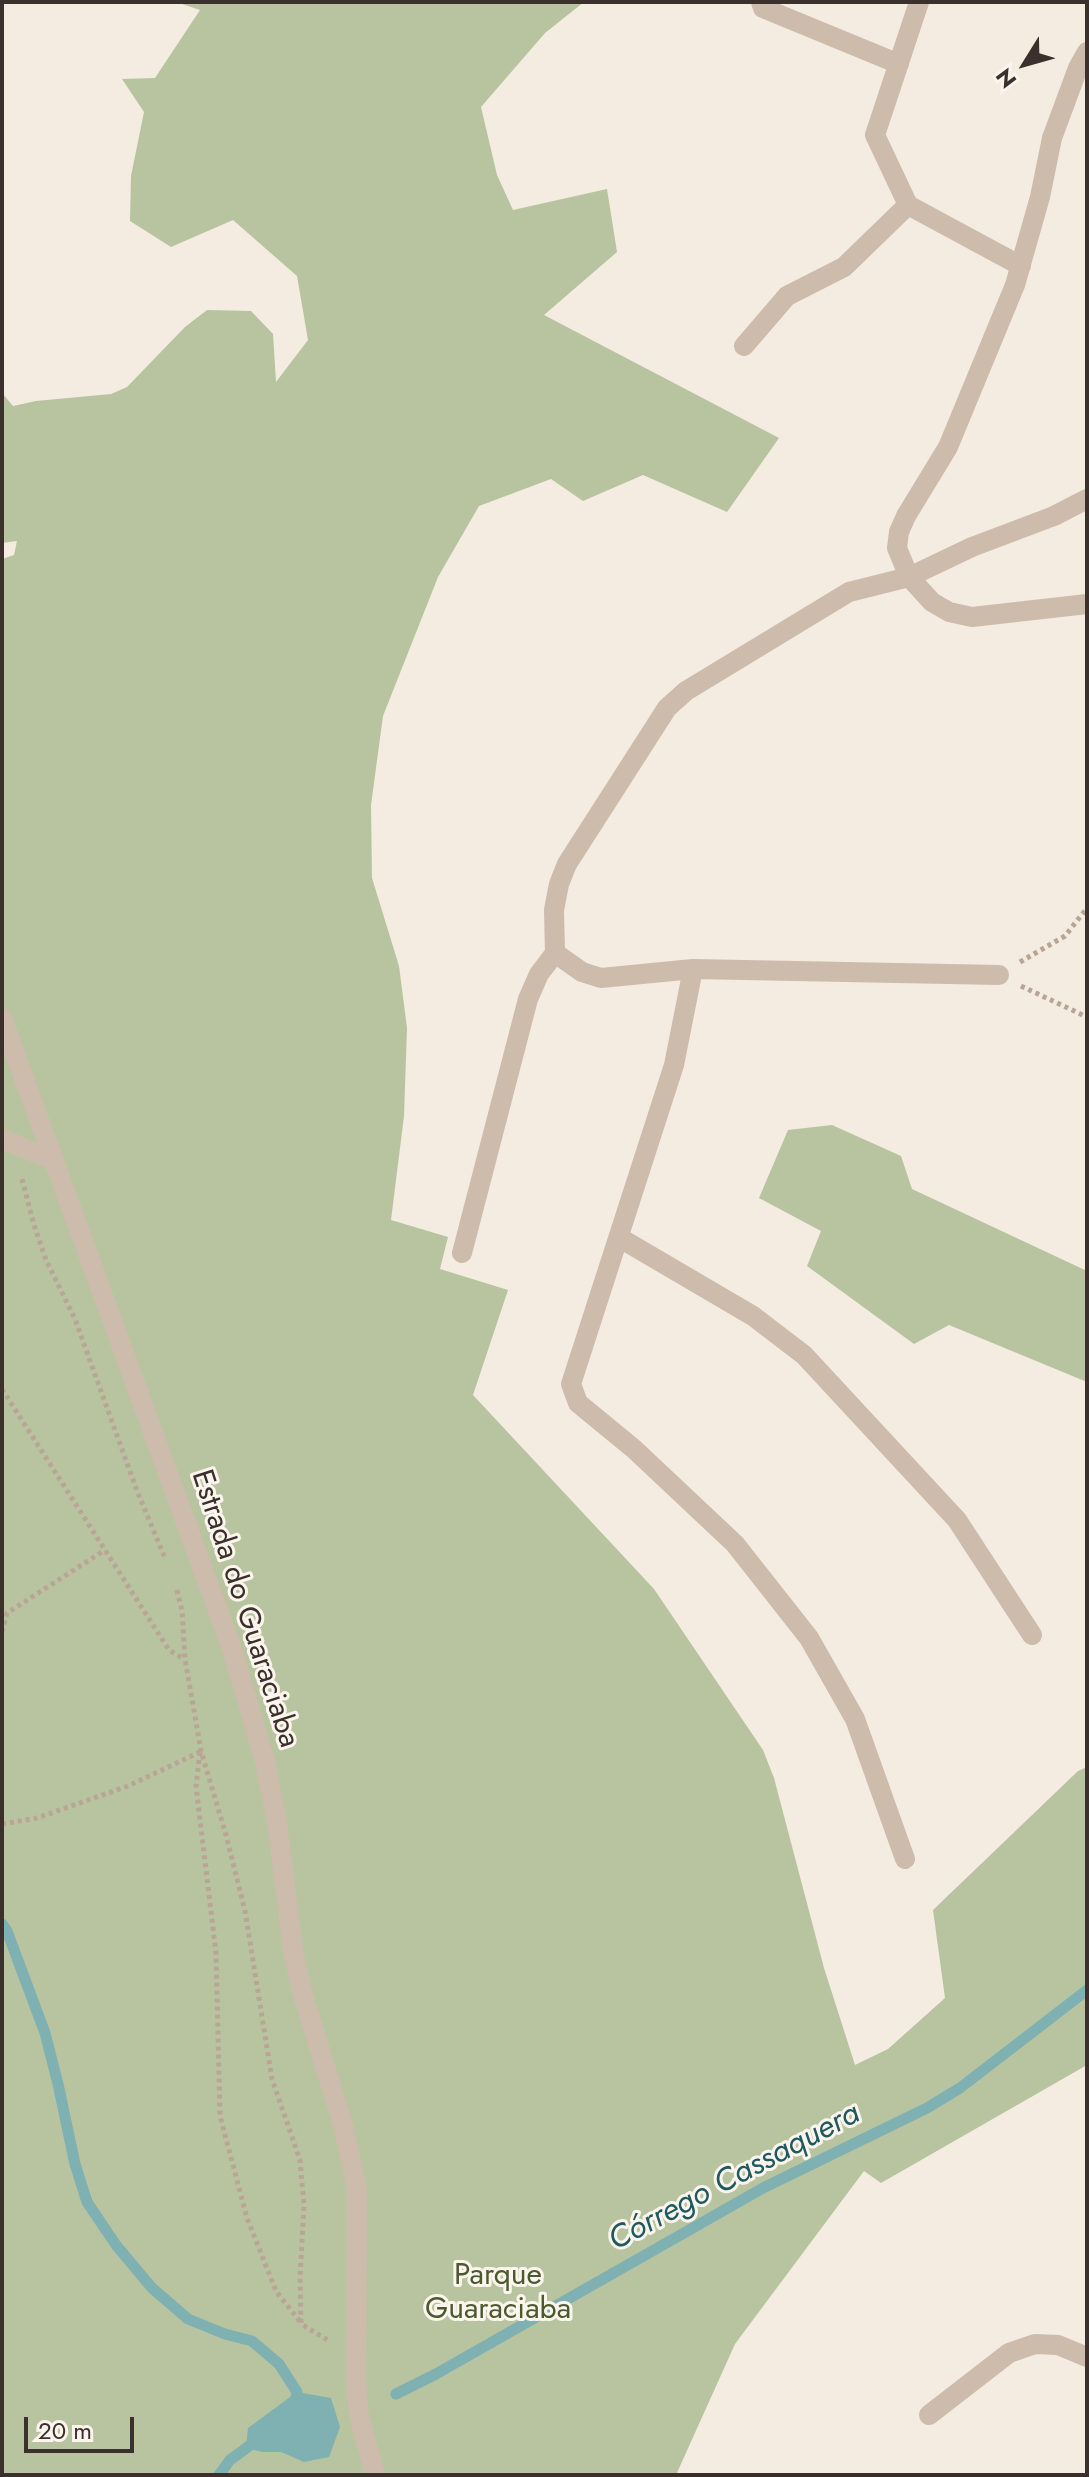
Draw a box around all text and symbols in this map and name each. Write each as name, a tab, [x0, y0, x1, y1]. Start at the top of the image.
north arrow	[985, 24, 1065, 104]
text: N	[988, 62, 1024, 95]
street label: Estrada do Guaraciaba	[182, 1466, 306, 1752]
water label: Córrego Cassaquera	[603, 2095, 867, 2261]
park label: Parque Guaraciaba	[425, 2259, 571, 2330]
scale bar	[28, 2401, 138, 2451]
text: 20 m	[38, 2413, 92, 2448]

